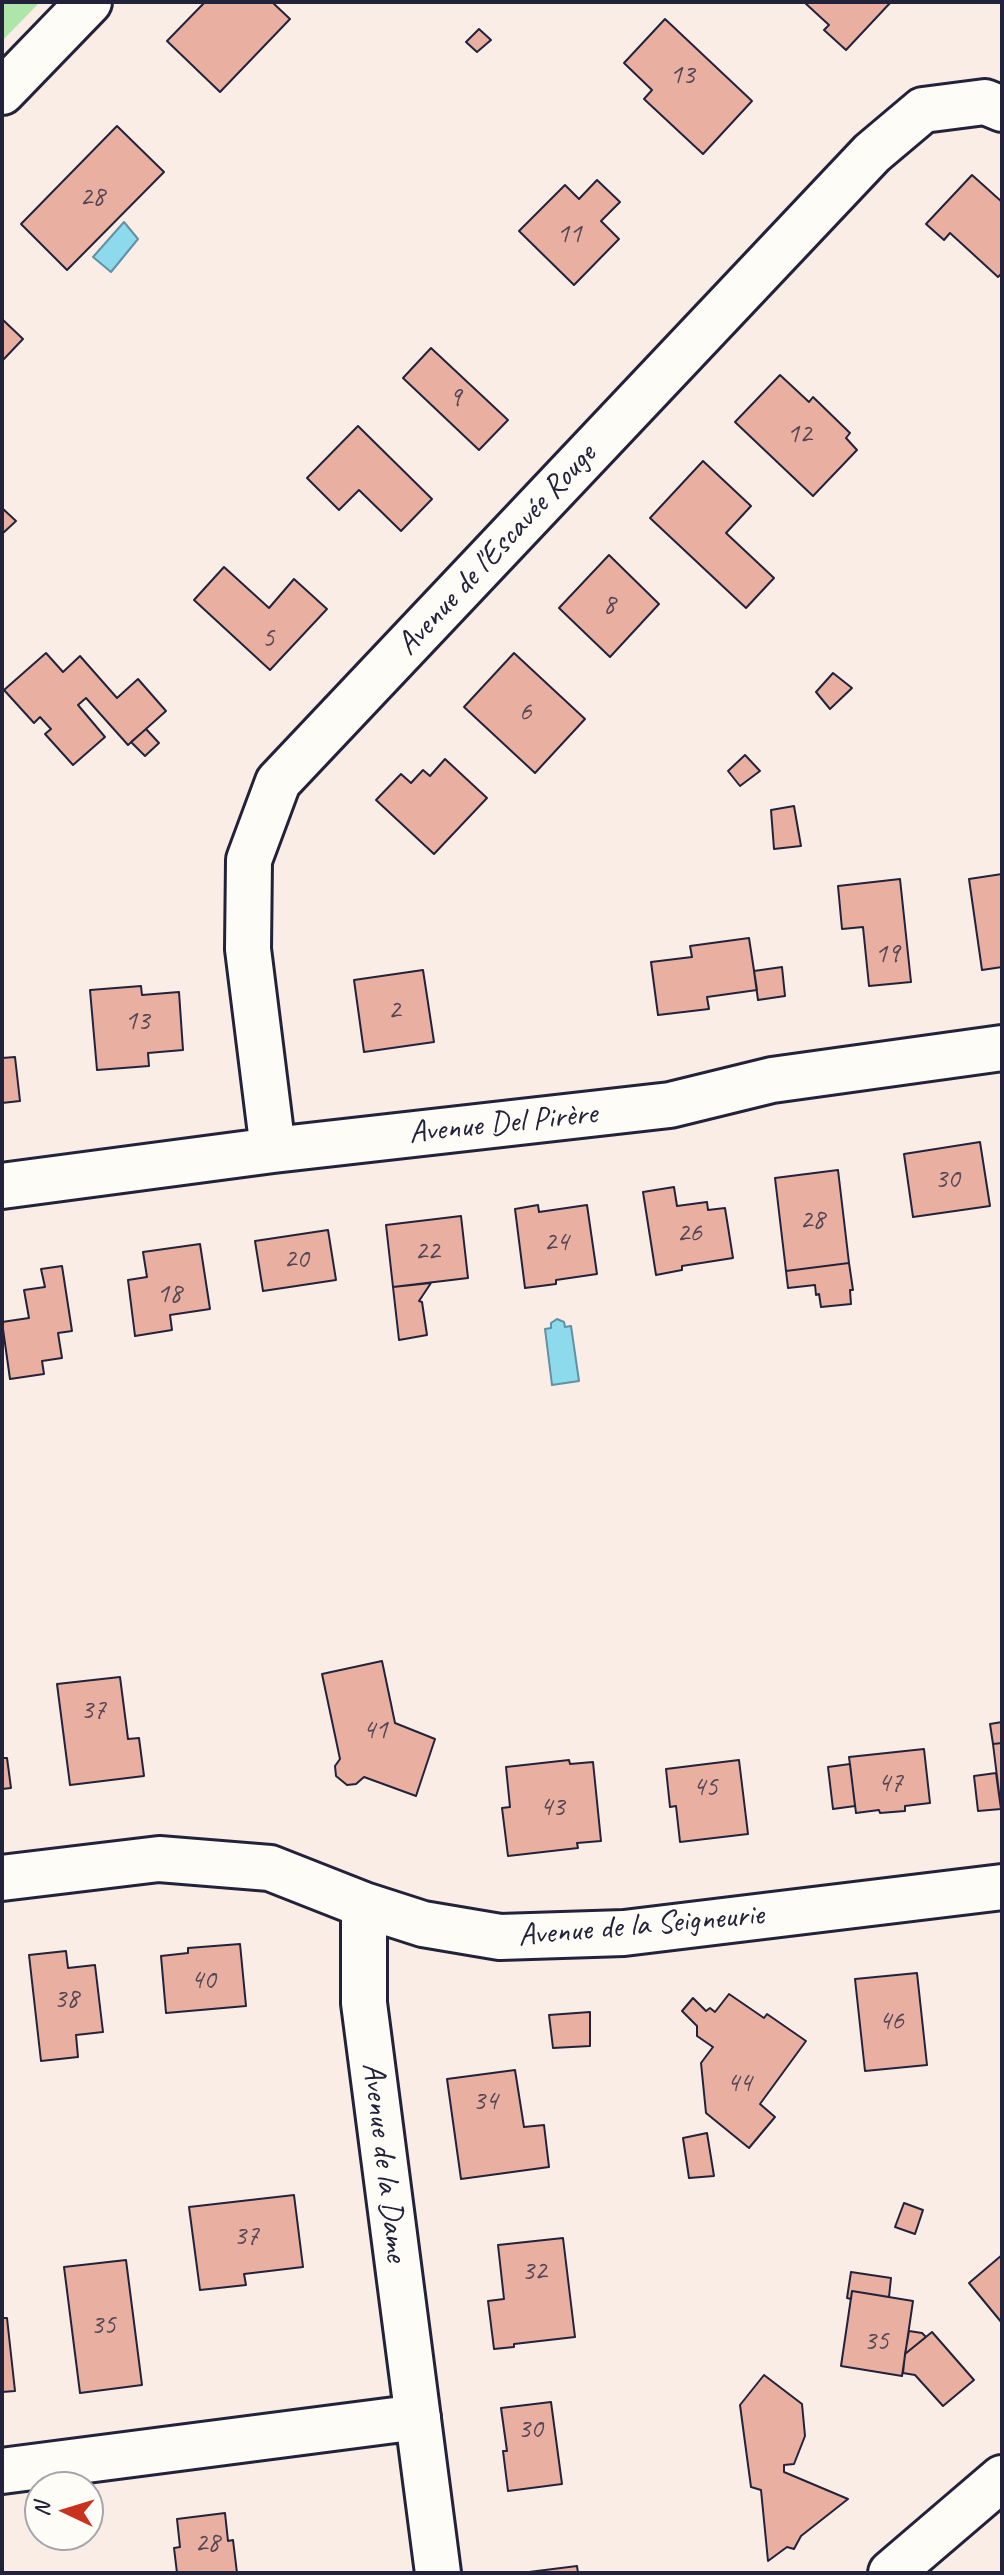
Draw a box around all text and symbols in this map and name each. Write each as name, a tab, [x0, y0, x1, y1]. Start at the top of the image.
house number: 13	[669, 59, 695, 93]
house number: 28	[79, 181, 105, 215]
house number: 11	[556, 218, 582, 252]
house number: 9	[449, 382, 461, 416]
house number: 12	[786, 418, 812, 452]
street label: Avenue de l'Escavée Rouge	[389, 436, 605, 664]
house number: 8	[603, 589, 615, 623]
house number: 5	[262, 622, 274, 656]
house number: 6	[519, 696, 531, 730]
house number: 19	[874, 938, 900, 972]
house number: 2	[388, 994, 400, 1028]
house number: 13	[124, 1005, 150, 1039]
street label: Avenue Del Pirère	[407, 1095, 599, 1153]
house number: 30	[934, 1163, 960, 1197]
house number: 28	[799, 1204, 825, 1238]
house number: 26	[676, 1217, 702, 1251]
house number: 24	[543, 1226, 569, 1260]
house number: 22	[414, 1235, 440, 1269]
house number: 20	[283, 1243, 309, 1277]
house number: 18	[156, 1278, 182, 1312]
house number: 37	[80, 1694, 106, 1728]
house number: 41	[362, 1714, 388, 1748]
house number: 47	[877, 1767, 903, 1801]
house number: 45	[692, 1771, 718, 1805]
house number: 43	[539, 1791, 565, 1825]
street label: Avenue de la Seigneurie	[517, 1896, 765, 1956]
house number: 40	[190, 1964, 216, 1998]
house number: 38	[53, 1983, 79, 2017]
house number: 46	[878, 2005, 904, 2039]
street label: Avenue de la Dame	[353, 2060, 415, 2264]
house number: 44	[726, 2067, 752, 2101]
house number: 34	[472, 2085, 498, 2119]
house number: 37	[233, 2220, 259, 2254]
house number: 32	[521, 2255, 547, 2289]
house number: 35	[90, 2309, 116, 2343]
house number: 35	[863, 2325, 889, 2359]
house number: 30	[517, 2413, 543, 2447]
north arrow	[24, 2471, 104, 2551]
text: N	[28, 2502, 56, 2517]
house number: 28	[194, 2527, 220, 2561]

